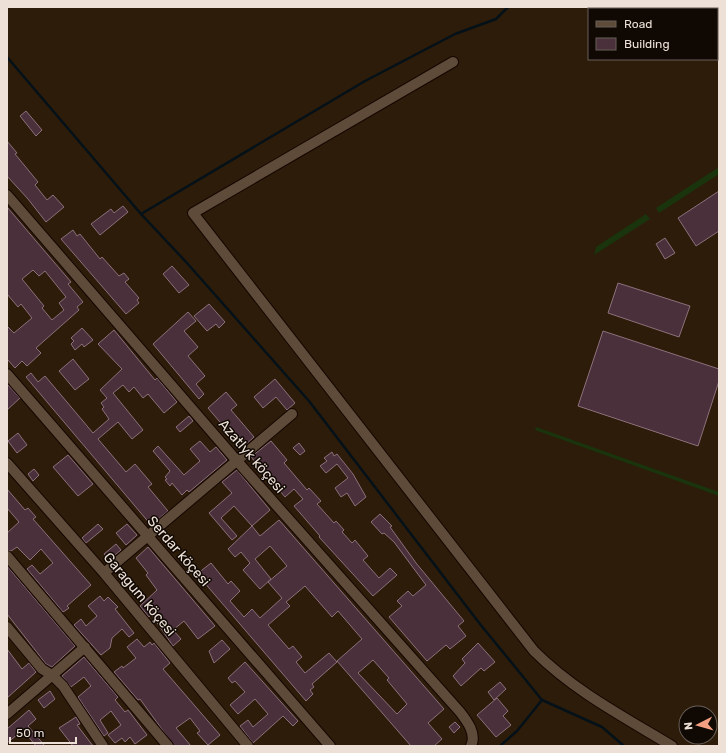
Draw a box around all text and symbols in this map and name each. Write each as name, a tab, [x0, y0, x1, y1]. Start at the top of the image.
legend	[588, 8, 718, 60]
text: Road	[624, 17, 652, 31]
text: Building	[624, 37, 670, 51]
street label: Azatlyk köçesi	[215, 416, 288, 497]
street label: Serdar köçesi	[144, 513, 214, 590]
street label: Garagum köçesi	[100, 549, 180, 640]
north arrow	[678, 705, 718, 745]
scale bar	[10, 719, 76, 745]
text: N	[682, 721, 695, 731]
text: 50 m	[16, 726, 44, 740]

